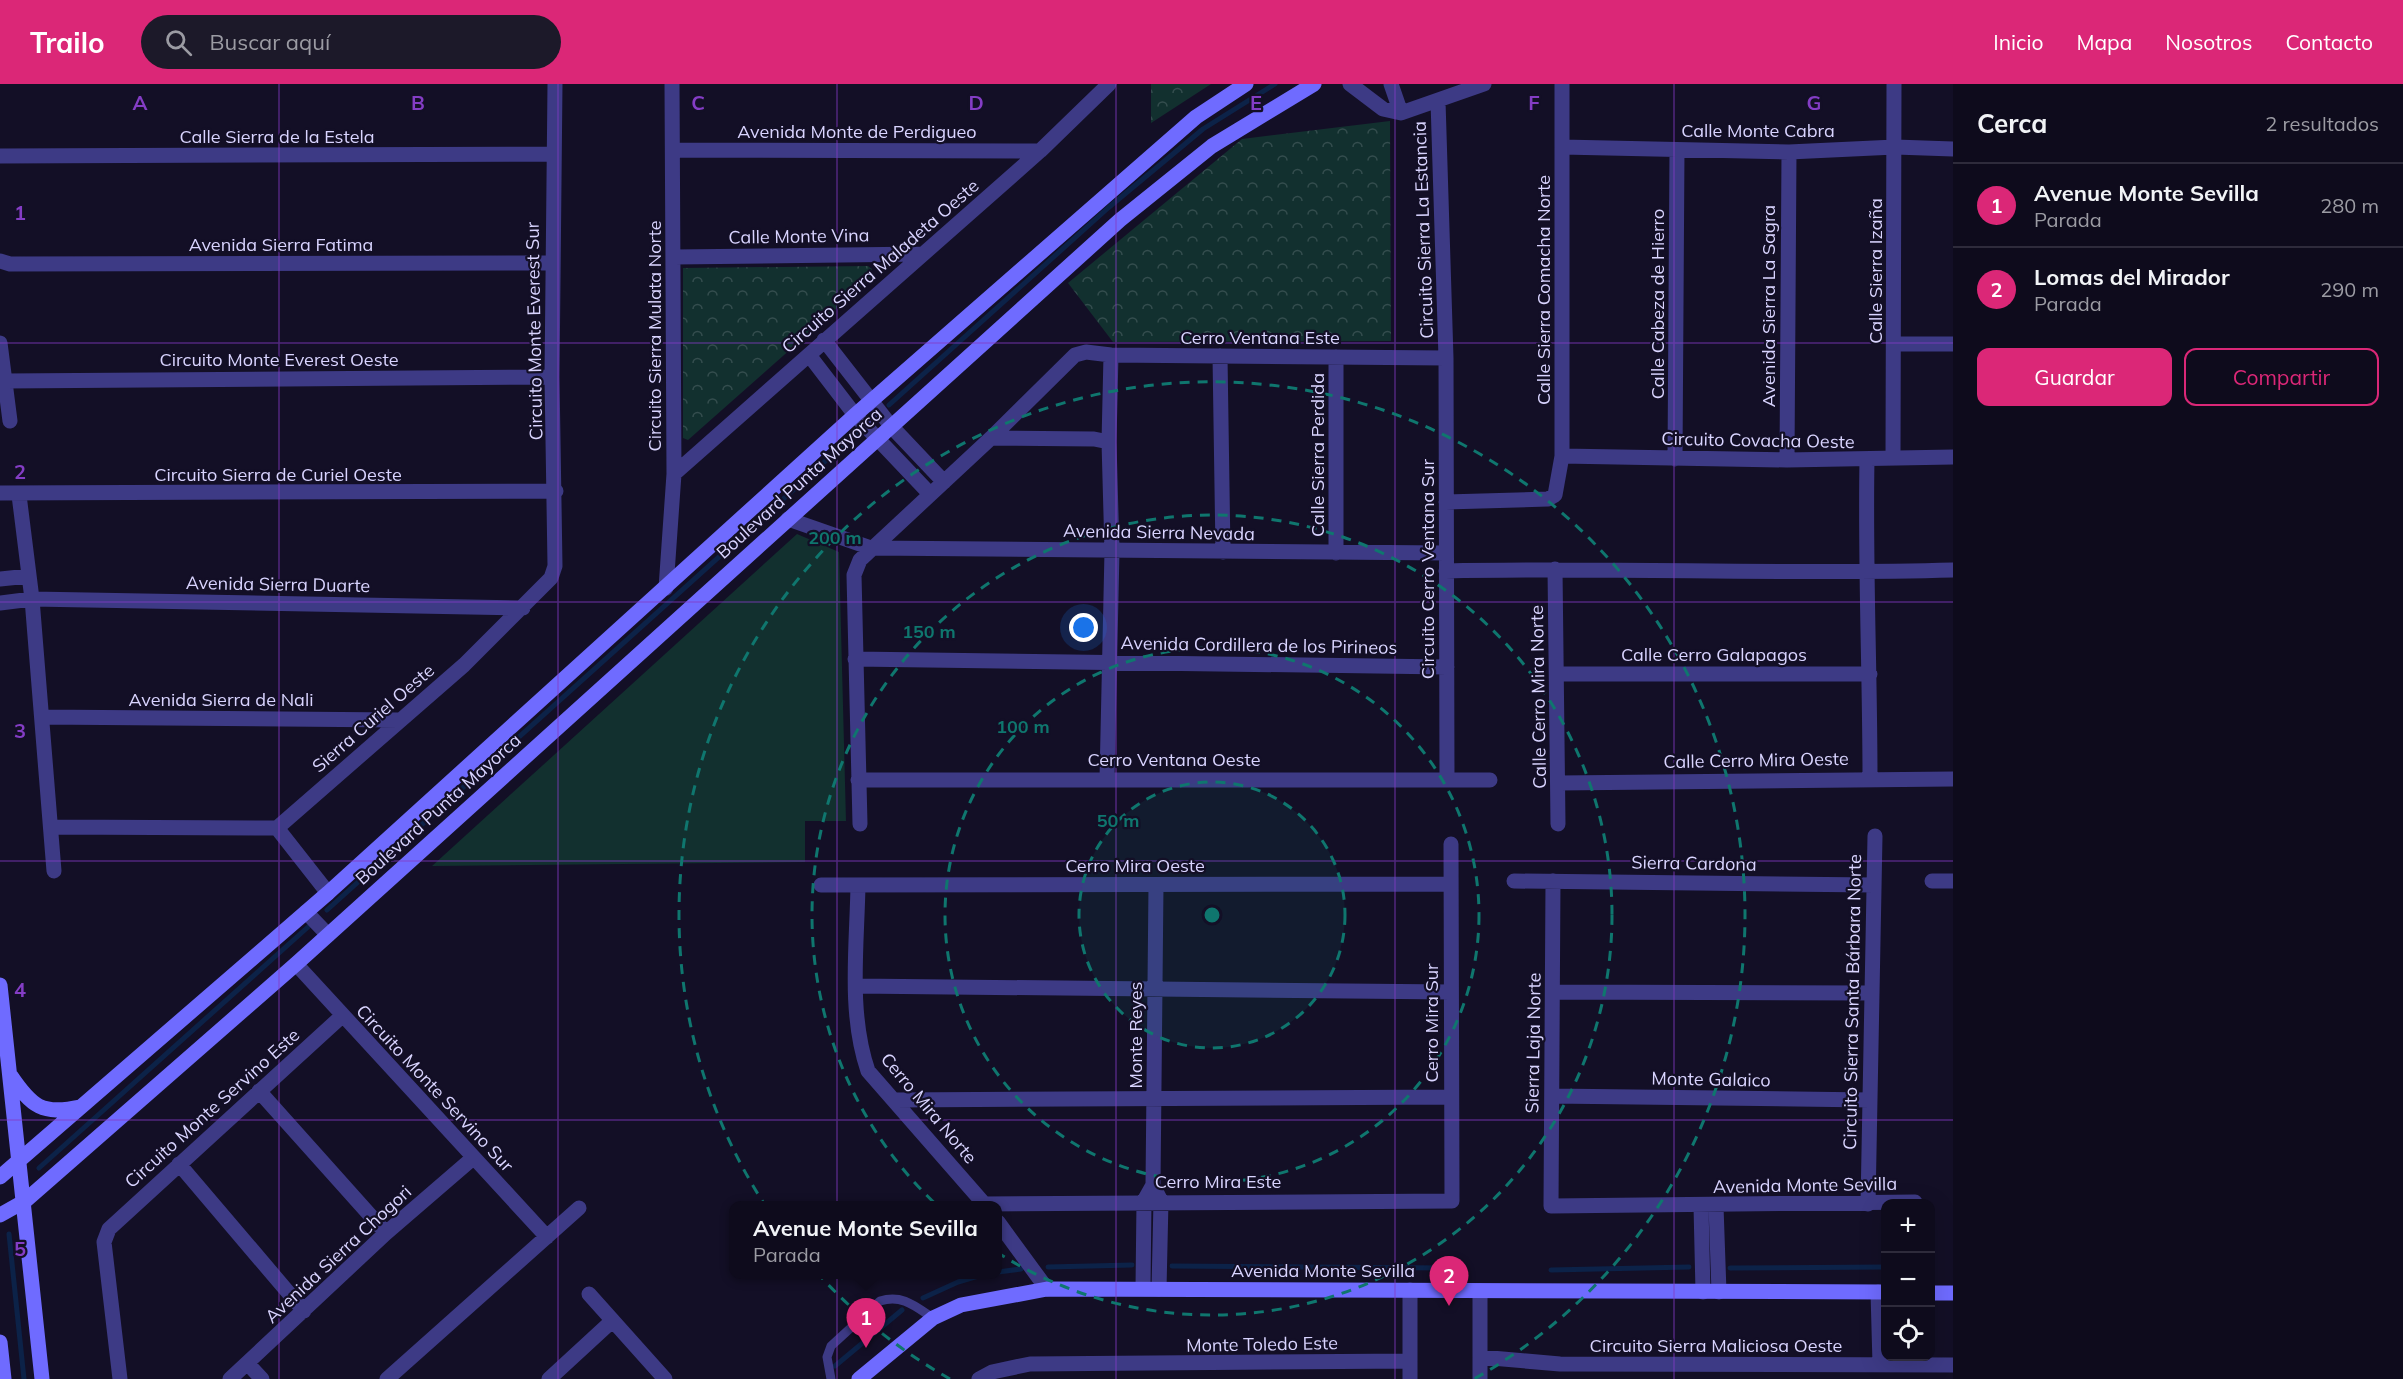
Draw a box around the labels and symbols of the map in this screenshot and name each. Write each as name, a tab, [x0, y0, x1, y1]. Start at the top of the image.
text: A	[133, 90, 148, 115]
text: B	[411, 90, 425, 115]
text: C	[691, 90, 705, 115]
text: D	[968, 90, 984, 115]
text: E	[1250, 90, 1262, 115]
text: F	[1528, 90, 1540, 115]
text: G	[1807, 90, 1821, 115]
street label: Calle Monte Cabra	[1681, 119, 1835, 142]
street label: Avenida Monte de Perdigueo	[737, 120, 977, 143]
street label: Circuito Sierra La Estancia	[1408, 121, 1438, 339]
street label: Calle Sierra de la Estela	[179, 125, 375, 148]
street label: Circuito Sierra Maladeta Oeste	[777, 174, 983, 358]
street label: Calle Sierra Comacha Norte	[1532, 175, 1555, 405]
street label: Calle Sierra Izaña	[1864, 198, 1887, 344]
text: 1	[14, 200, 26, 225]
street label: Avenida Sierra La Sagra	[1757, 205, 1780, 407]
street label: Calle Cabeza de Hierro	[1646, 209, 1669, 399]
street label: Circuito Monte Everest Sur	[521, 221, 547, 440]
street label: Circuito Sierra Mulata Norte	[643, 221, 666, 452]
street label: Calle Monte Vina	[728, 223, 870, 249]
street label: Avenida Sierra Fatima	[189, 233, 373, 256]
street label: Cerro Ventana Este	[1180, 326, 1340, 349]
street label: Circuito Monte Everest Oeste	[160, 348, 398, 371]
street label: Calle Sierra Perdida	[1306, 373, 1329, 537]
street label: Boulevard Punta Mayorca	[711, 402, 887, 564]
street label: Circuito Covacha Oeste	[1661, 427, 1855, 453]
street label: Circuito Cerro Ventana Sur	[1416, 458, 1439, 679]
text: 2	[14, 459, 26, 484]
street label: Circuito Sierra de Curiel Oeste	[154, 463, 402, 486]
street label: Avenida Sierra Nevada	[1063, 519, 1255, 545]
text: 200 m	[808, 526, 862, 549]
street label: Avenida Sierra Duarte	[186, 571, 370, 597]
street label: Calle Cerro Mira Norte	[1525, 605, 1551, 789]
your location	[1069, 613, 1098, 642]
text: 150 m	[902, 620, 956, 643]
street label: Avenida Cordillera de los Pirineos	[1120, 631, 1398, 659]
street label: Calle Cerro Galapagos	[1621, 643, 1807, 666]
street label: Sierra Curiel Oeste	[307, 659, 439, 777]
street label: Avenida Sierra de Nali	[129, 688, 313, 711]
text: 100 m	[996, 715, 1050, 738]
text: 3	[14, 718, 26, 743]
street label: Boulevard Punta Mayorca	[350, 728, 526, 890]
street label: Calle Cerro Mira Oeste	[1663, 747, 1849, 773]
street label: Cerro Ventana Oeste	[1088, 748, 1260, 771]
text: 50 m	[1097, 809, 1139, 832]
street label: Sierra Cardona	[1631, 850, 1757, 876]
street label: Cerro Mira Oeste	[1065, 854, 1205, 877]
street label: Circuito Sierra Santa Bárbara Norte	[1838, 854, 1866, 1150]
centre of rings	[1202, 905, 1222, 925]
street label: Cerro Mira Sur	[1420, 963, 1443, 1083]
street label: Sierra Laja Norte	[1520, 972, 1546, 1114]
text: 4	[14, 977, 26, 1002]
street label: Monte Reyes	[1124, 981, 1147, 1089]
street label: Circuito Monte Servino Sur	[351, 1000, 519, 1177]
street label: Circuito Monte Servino Este	[120, 1023, 304, 1193]
street label: Cerro Mira Norte	[876, 1048, 982, 1168]
street label: Monte Galaico	[1651, 1066, 1771, 1092]
street label: Cerro Mira Este	[1155, 1170, 1281, 1193]
street label: Avenida Monte Sevilla	[1713, 1172, 1897, 1198]
street label: Avenida Sierra Chogori	[260, 1180, 416, 1328]
text: 5	[14, 1236, 26, 1261]
pin: 2	[1430, 1256, 1468, 1306]
street label: Avenida Monte Sevilla	[1231, 1259, 1415, 1282]
pin: 1	[846, 1298, 886, 1348]
street label: Monte Toledo Este	[1186, 1331, 1338, 1357]
street label: Circuito Sierra Maliciosa Oeste	[1590, 1334, 1842, 1357]

